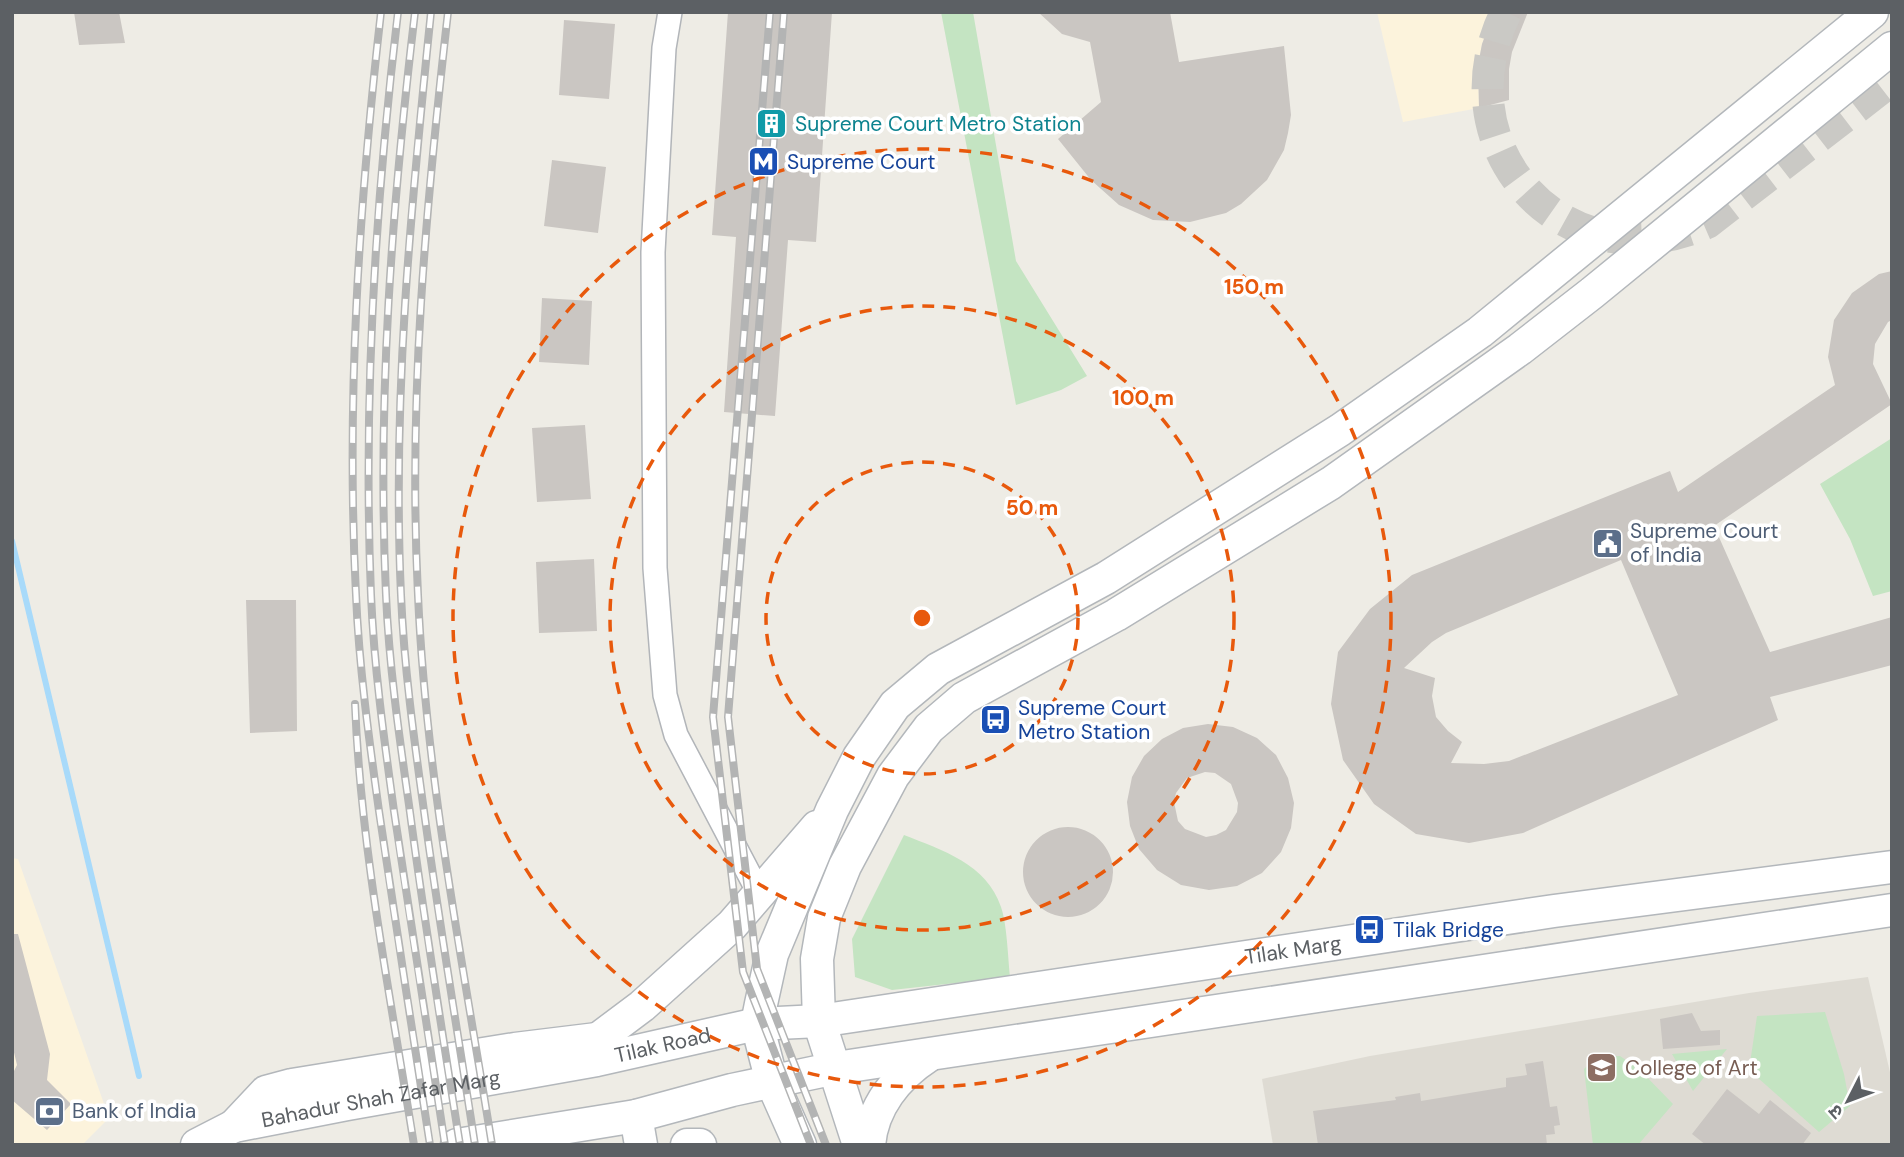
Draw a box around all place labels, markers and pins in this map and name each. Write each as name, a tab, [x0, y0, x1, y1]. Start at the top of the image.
building icon: Supreme Court Metro Station	[755, 107, 789, 141]
place label: Supreme Court Metro Station	[795, 110, 1081, 138]
metro station icon: Supreme Court	[747, 145, 781, 179]
place label: Supreme Court	[787, 148, 935, 176]
place label: Supreme Court of India	[1630, 517, 1778, 569]
public building icon: Supreme Court of India	[1590, 526, 1624, 560]
centre of rings	[910, 606, 934, 630]
place label: Supreme Court‌ Metro Station	[1018, 694, 1166, 746]
bus stop icon: Supreme Court‌ Metro Station	[978, 703, 1012, 737]
bus stop icon: Tilak Bridge	[1353, 913, 1387, 947]
place label: Tilak Bridge	[1393, 916, 1504, 944]
school or university icon: College of Art	[1585, 1051, 1619, 1085]
place label: College of Art	[1625, 1054, 1758, 1082]
bank icon: Bank of India	[32, 1094, 66, 1128]
place label: Bank of India	[72, 1097, 196, 1125]

